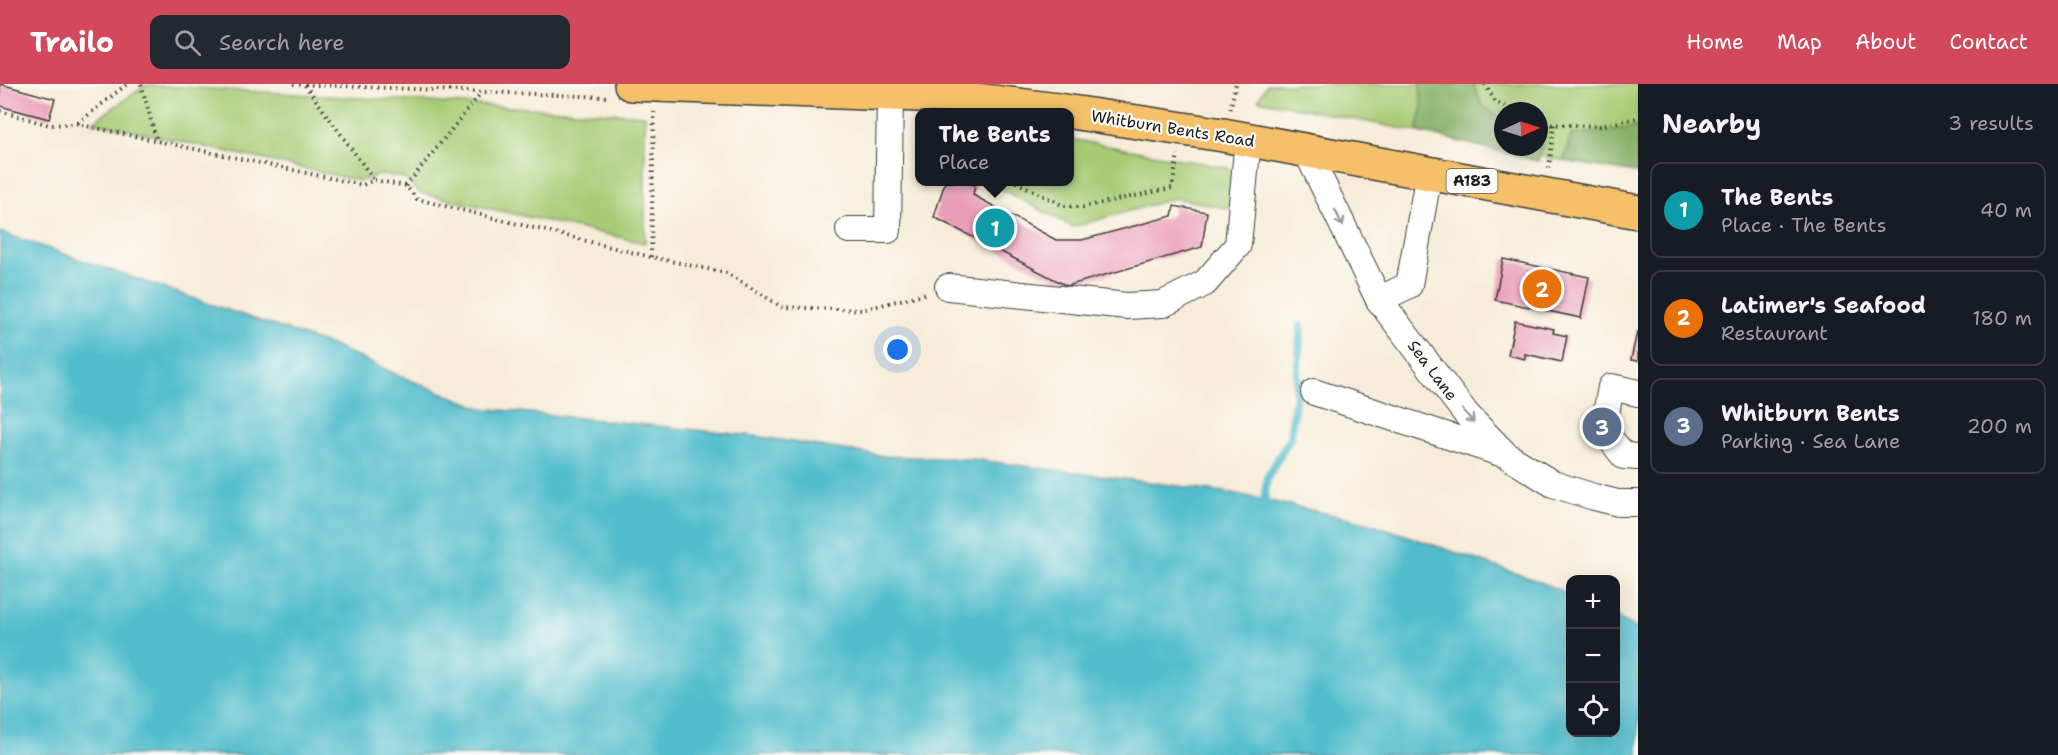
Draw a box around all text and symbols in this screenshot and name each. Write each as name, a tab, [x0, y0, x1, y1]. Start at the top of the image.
search box	[150, 15, 570, 69]
text: Trailo	[30, 23, 114, 61]
icon: search	[171, 26, 204, 59]
text: Search here	[219, 28, 345, 57]
text: Home	[1686, 28, 1744, 56]
text: Map	[1777, 28, 1822, 56]
text: About	[1855, 28, 1916, 56]
text: Contact	[1949, 28, 2028, 56]
north arrow	[1494, 102, 1548, 156]
street label: Whitburn Bents Road	[1090, 105, 1256, 152]
text: Nearby	[1662, 106, 1761, 141]
popup	[915, 108, 1074, 186]
text: 3 results	[1948, 110, 2034, 136]
text: The Bents	[938, 120, 1051, 149]
text: Place	[938, 149, 989, 175]
road number: A183	[1446, 169, 1498, 193]
text: The Bents	[1721, 183, 1833, 212]
text: 1	[1679, 197, 1688, 223]
text: 40 m	[1980, 197, 2032, 223]
pin: 1	[976, 206, 1014, 250]
one-way arrow	[1333, 209, 1345, 227]
text: Place · The Bents	[1721, 212, 1887, 238]
pin: 2	[1522, 266, 1562, 312]
text: Latimer's Seafood	[1721, 291, 1926, 320]
text: 2	[1677, 305, 1691, 331]
text: 180 m	[1972, 305, 2032, 331]
text: Restaurant	[1721, 320, 1828, 346]
your location	[883, 335, 912, 364]
street label: Sea Lane	[1403, 336, 1462, 405]
text: Whitburn Bents	[1721, 399, 1900, 428]
pin: 3	[1582, 404, 1622, 450]
one-way arrow	[1461, 408, 1475, 423]
text: 3	[1677, 413, 1691, 439]
text: 200 m	[1967, 413, 2032, 439]
text: Parking · Sea Lane	[1721, 428, 1900, 454]
map controls	[1566, 575, 1620, 737]
button: +	[1566, 575, 1620, 629]
button: −	[1566, 629, 1620, 683]
button: locate	[1566, 683, 1620, 737]

